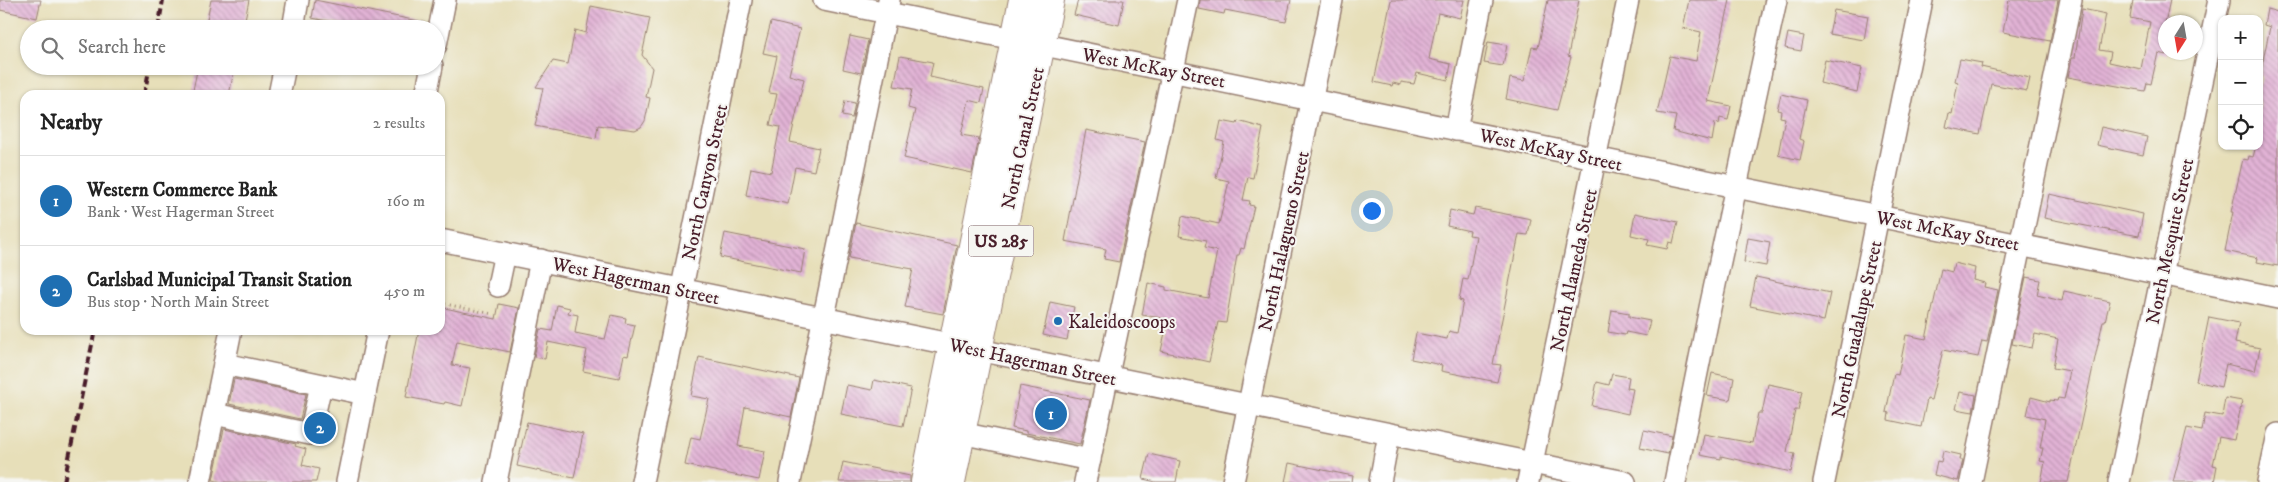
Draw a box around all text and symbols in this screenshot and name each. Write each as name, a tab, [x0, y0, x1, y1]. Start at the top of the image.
north arrow	[2158, 15, 2203, 60]
map controls	[2218, 15, 2263, 150]
button: +	[2218, 15, 2263, 60]
search box	[20, 20, 445, 75]
icon: search	[38, 34, 66, 62]
text: Search here	[78, 36, 166, 59]
street label: West McKay Street	[1079, 43, 1227, 94]
button: −	[2218, 60, 2263, 105]
street label: North Canal Street	[997, 65, 1050, 212]
street label: North Canyon Street	[678, 102, 733, 263]
button: locate	[2218, 105, 2263, 150]
text: Nearby	[40, 110, 102, 136]
text: 2 results	[373, 113, 425, 133]
street label: West McKay Street	[1476, 124, 1624, 177]
street label: North Halagueno Street	[1254, 149, 1315, 334]
street label: North Mesquite Street	[2142, 156, 2200, 327]
text: Western Commerce Bank	[87, 179, 278, 202]
street label: North Alameda Street	[1546, 187, 1603, 354]
text: 1	[53, 191, 59, 211]
text: 160 m	[387, 191, 425, 211]
your location	[1359, 198, 1385, 224]
text: Bank · West Hagerman Street	[87, 202, 274, 222]
street label: West McKay Street	[1873, 206, 2021, 257]
road number: US 285	[968, 226, 1034, 256]
street label: North Guadalupe Street	[1827, 238, 1888, 420]
street label: West Hagerman Street	[549, 252, 721, 310]
text: Carlsbad Municipal Transit Station	[87, 269, 352, 292]
text: 2	[52, 281, 60, 301]
text: 450 m	[384, 281, 425, 301]
text: Bus stop · North Main Street	[87, 292, 269, 312]
place label: Kaleidoscoops	[1068, 311, 1175, 334]
marker: Kaleidoscoops	[1052, 315, 1064, 327]
street label: West Hagerman Street	[946, 333, 1118, 391]
pin: 1	[1035, 395, 1067, 433]
pin: 2	[304, 409, 336, 447]

